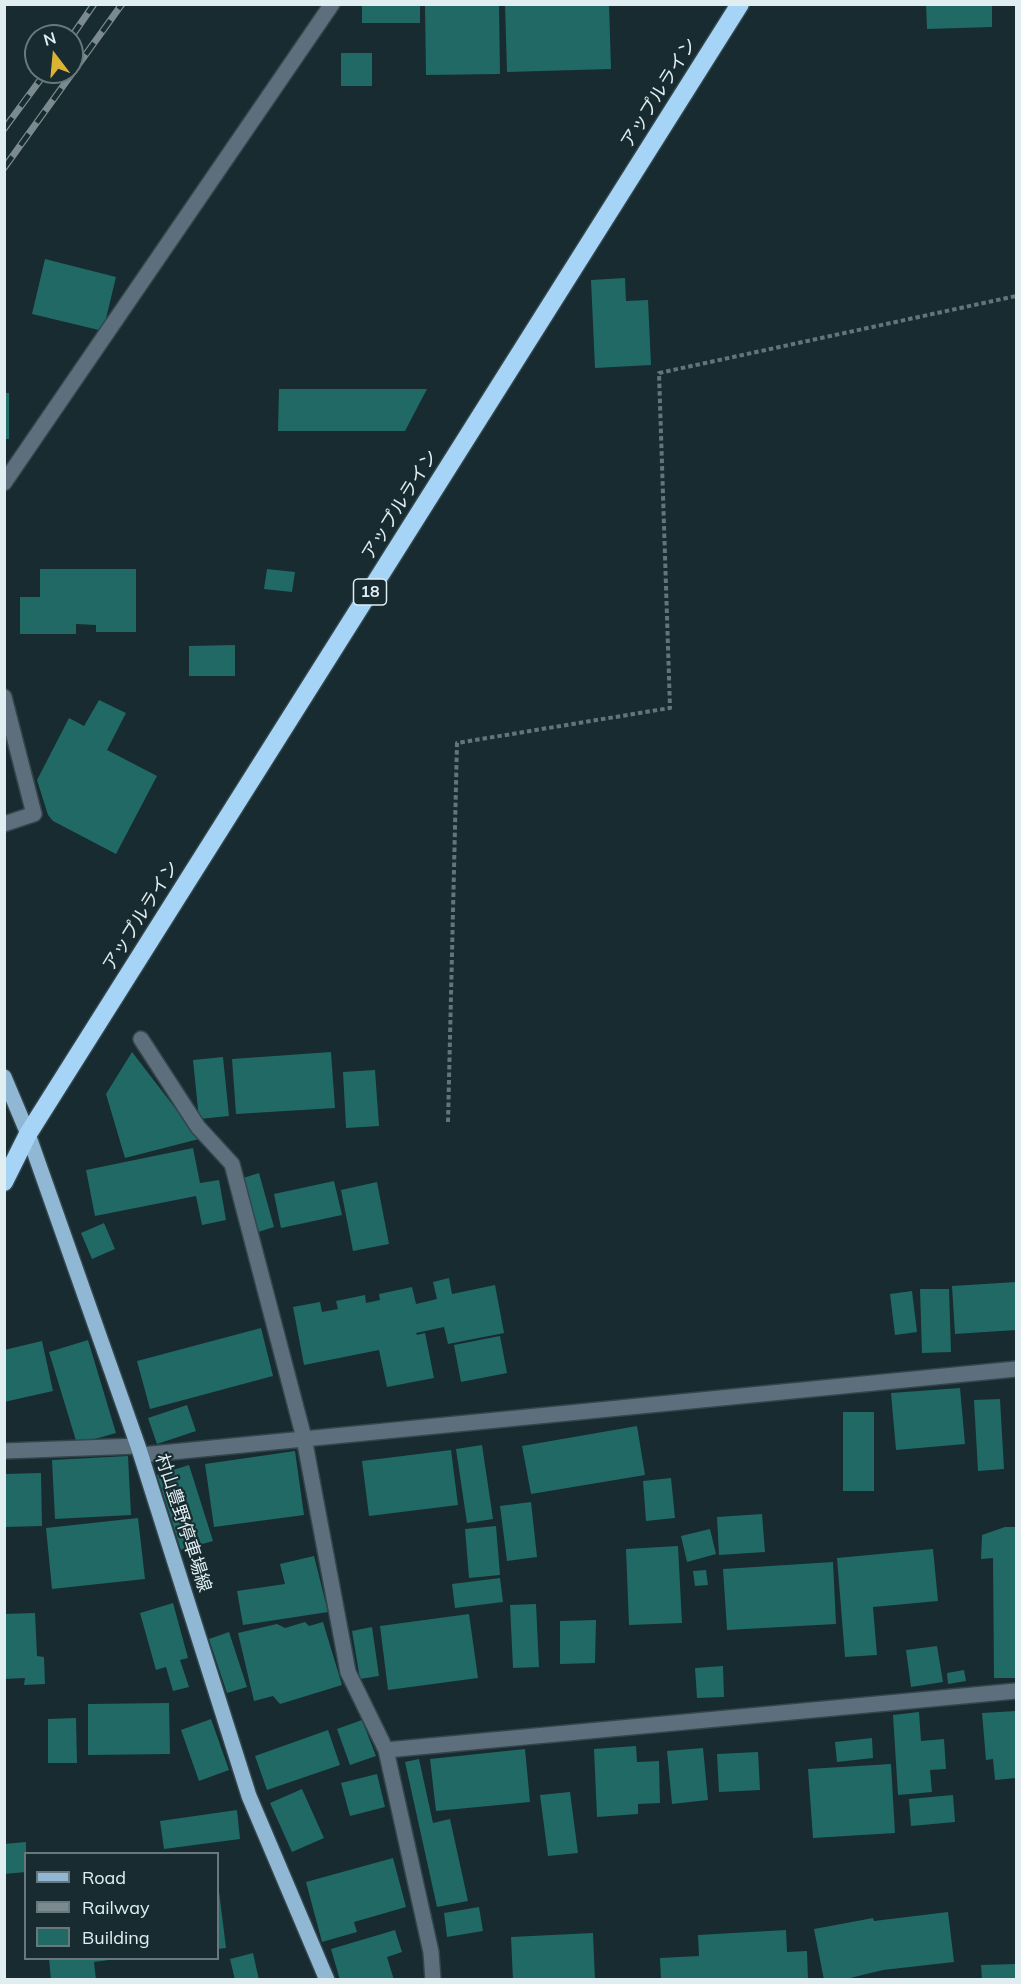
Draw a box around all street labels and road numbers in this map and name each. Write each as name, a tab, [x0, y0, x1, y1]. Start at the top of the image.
street label: アップルライン	[616, 34, 702, 152]
street label: アップルライン	[357, 446, 443, 564]
road number: 18	[354, 579, 386, 605]
street label: アップルライン	[98, 857, 184, 975]
street label: 村山豊野停車場線	[150, 1451, 216, 1595]

